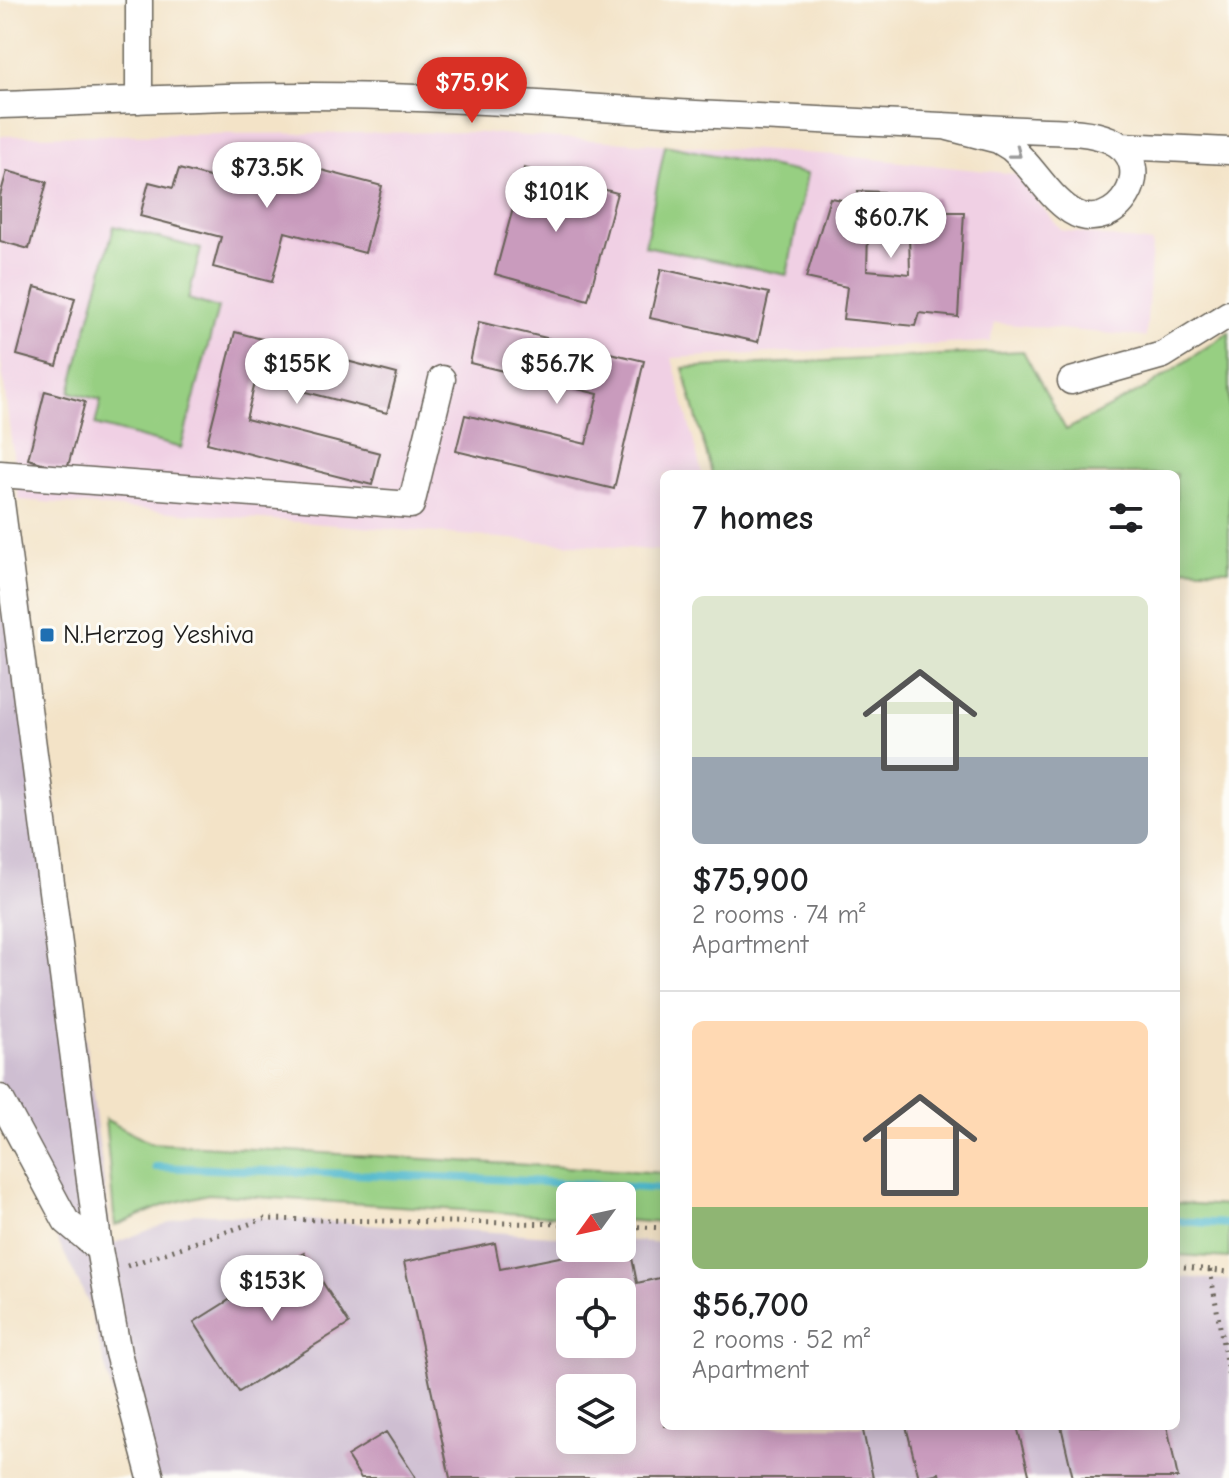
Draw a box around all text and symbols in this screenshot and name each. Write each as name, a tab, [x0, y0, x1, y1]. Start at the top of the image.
pin: $75.9K	[407, 57, 537, 125]
text: $75.9K	[435, 68, 509, 98]
pin: $73.5K	[202, 142, 332, 210]
one-way arrow	[1007, 143, 1021, 158]
text: $73.5K	[230, 153, 304, 183]
pin: $101K	[500, 166, 612, 234]
text: $101K	[523, 177, 589, 207]
pin: $60.7K	[826, 192, 956, 260]
text: $60.7K	[853, 203, 929, 233]
pin: $155K	[241, 338, 353, 406]
pin: $56.7K	[492, 338, 622, 406]
text: $155K	[263, 349, 331, 379]
text: $56.7K	[520, 349, 594, 379]
icon: filters	[1104, 496, 1148, 540]
text: 7 homes	[692, 498, 813, 538]
place label: N.Herzog Yeshiva	[63, 620, 254, 650]
marker: N.Herzog Yeshiva	[38, 626, 56, 644]
icon: home	[848, 648, 992, 792]
text: $75,900	[692, 860, 809, 900]
text: 2 rooms · 74 m²	[692, 900, 865, 930]
text: Apartment	[692, 930, 808, 960]
icon: home	[848, 1073, 992, 1217]
north arrow	[556, 1182, 636, 1262]
map controls	[556, 1182, 636, 1454]
pin: $153K	[216, 1255, 328, 1323]
text: $153K	[238, 1266, 306, 1296]
button: locate	[556, 1278, 636, 1358]
text: $56,700	[692, 1285, 809, 1325]
text: 2 rooms · 52 m²	[692, 1325, 870, 1355]
text: Apartment	[692, 1355, 808, 1385]
button: layers	[556, 1374, 636, 1454]

